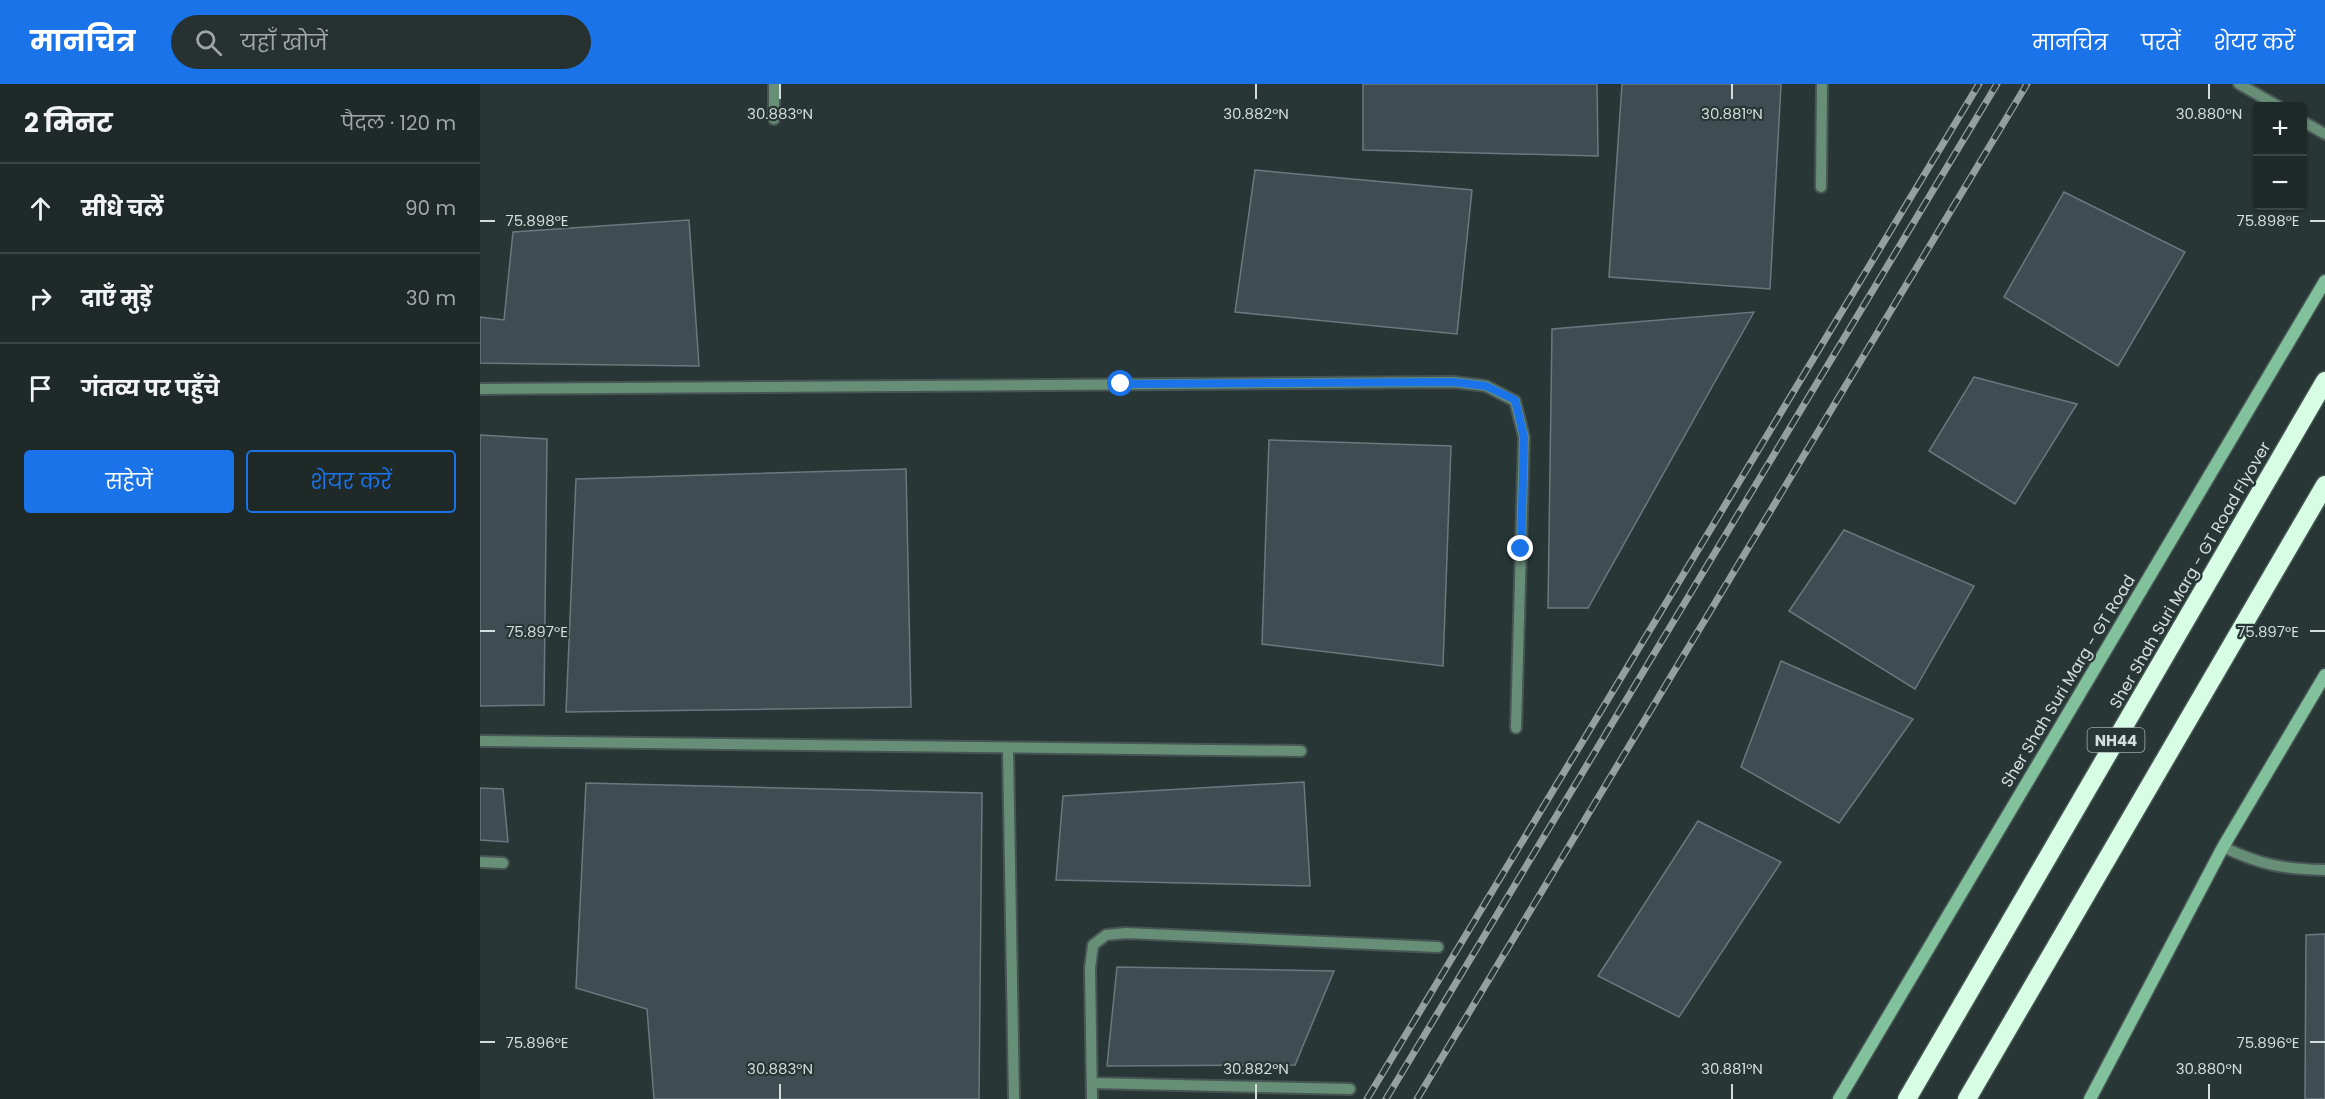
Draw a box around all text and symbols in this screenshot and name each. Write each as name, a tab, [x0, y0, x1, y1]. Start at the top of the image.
search box	[171, 15, 591, 69]
text: मानचित्र	[30, 22, 135, 61]
icon: search	[192, 26, 225, 59]
text: यहाँ खोजें	[240, 27, 327, 58]
text: मानचित्र	[2032, 28, 2108, 57]
text: परतें	[2141, 28, 2180, 57]
text: शेयर करें	[2213, 28, 2295, 57]
map controls	[2253, 102, 2307, 210]
button: +	[2253, 102, 2307, 156]
text: 30.883°N	[747, 103, 813, 124]
text: 30.882°N	[1223, 103, 1289, 124]
text: 30.881°N	[1701, 103, 1763, 124]
text: 30.880°N	[2176, 103, 2242, 124]
text: 2 मिनट	[24, 105, 113, 141]
text: पैदल · 120 m	[341, 109, 456, 137]
button: −	[2253, 156, 2307, 210]
icon: ahead	[24, 192, 57, 225]
text: सीधे चलें	[81, 193, 164, 224]
text: 90 m	[405, 194, 456, 222]
text: 75.898°E	[506, 210, 569, 231]
text: 75.898°E	[2237, 210, 2300, 231]
icon: right	[24, 282, 57, 315]
text: दाएँ मुड़ें	[81, 283, 152, 314]
text: 30 m	[406, 284, 456, 312]
route start	[1107, 370, 1133, 396]
icon: arrive	[24, 372, 57, 405]
text: गंतव्य पर पहुँचे	[81, 373, 220, 404]
street label: Sher Shah Suri Marg - GT Road Flyover	[2104, 437, 2276, 713]
button: सहेजें	[24, 450, 234, 513]
button: शेयर करें	[246, 450, 456, 513]
route end	[1507, 535, 1533, 561]
street label: Sher Shah Suri Marg - GT Road	[1995, 570, 2141, 792]
text: 75.897°E	[506, 621, 568, 642]
text: 75.897°E	[2237, 621, 2299, 642]
road number: NH44	[2088, 728, 2144, 752]
text: 75.896°E	[505, 1032, 569, 1053]
text: 75.896°E	[2236, 1032, 2300, 1053]
text: 30.883°N	[747, 1058, 813, 1079]
text: 30.882°N	[1223, 1058, 1289, 1079]
text: 30.881°N	[1701, 1058, 1763, 1079]
text: 30.880°N	[2176, 1058, 2242, 1079]

